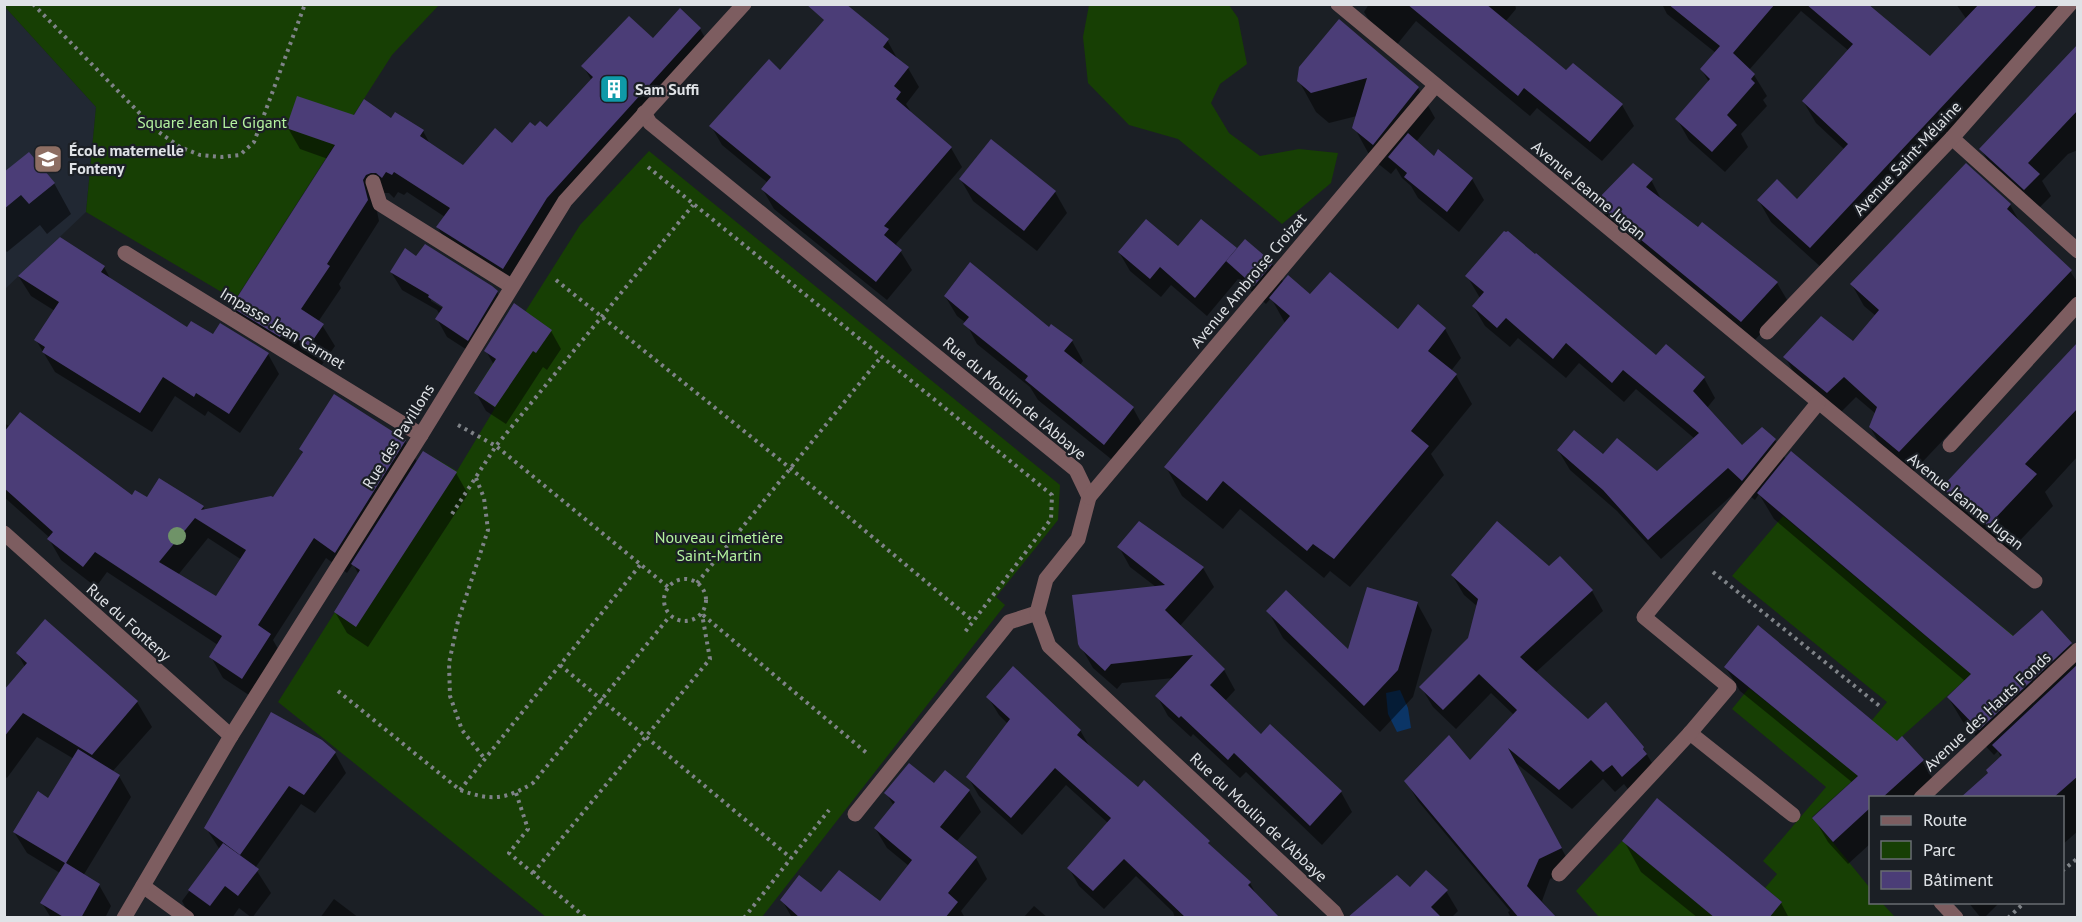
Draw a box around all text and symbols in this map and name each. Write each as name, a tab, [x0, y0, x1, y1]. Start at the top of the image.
building icon: Sam Suffi	[598, 73, 630, 105]
place label: Sam Suffi	[635, 79, 699, 99]
street label: Avenue Saint-Mélaine	[1849, 97, 1965, 219]
park label: Square Jean Le Gigant	[137, 112, 287, 132]
street label: Avenue Jeanne Jugan	[1528, 136, 1650, 244]
place label: École maternelle Fonteny	[69, 140, 184, 178]
school or university icon: École maternelle Fonteny	[32, 143, 64, 175]
street label: Avenue Ambroise Croizat	[1186, 208, 1311, 351]
street label: Impasse Jean Carmet	[217, 283, 350, 374]
street label: Rue du Moulin de l'Abbaye	[939, 332, 1091, 464]
street label: Rue des Pavillons	[358, 380, 438, 492]
street label: Avenue Jeanne Jugan	[1904, 448, 2028, 554]
park label: Nouveau cimetière Saint-Martin	[655, 527, 783, 565]
street label: Rue du Fonteny	[83, 579, 176, 666]
street label: Avenue des Hauts Fonds	[1919, 647, 2055, 775]
street label: Rue du Moulin de l'Abbaye	[1186, 748, 1332, 886]
legend	[1869, 796, 2064, 904]
text: Route	[1923, 808, 1967, 831]
text: Parc	[1923, 838, 1956, 861]
text: Bâtiment	[1923, 868, 1993, 891]

